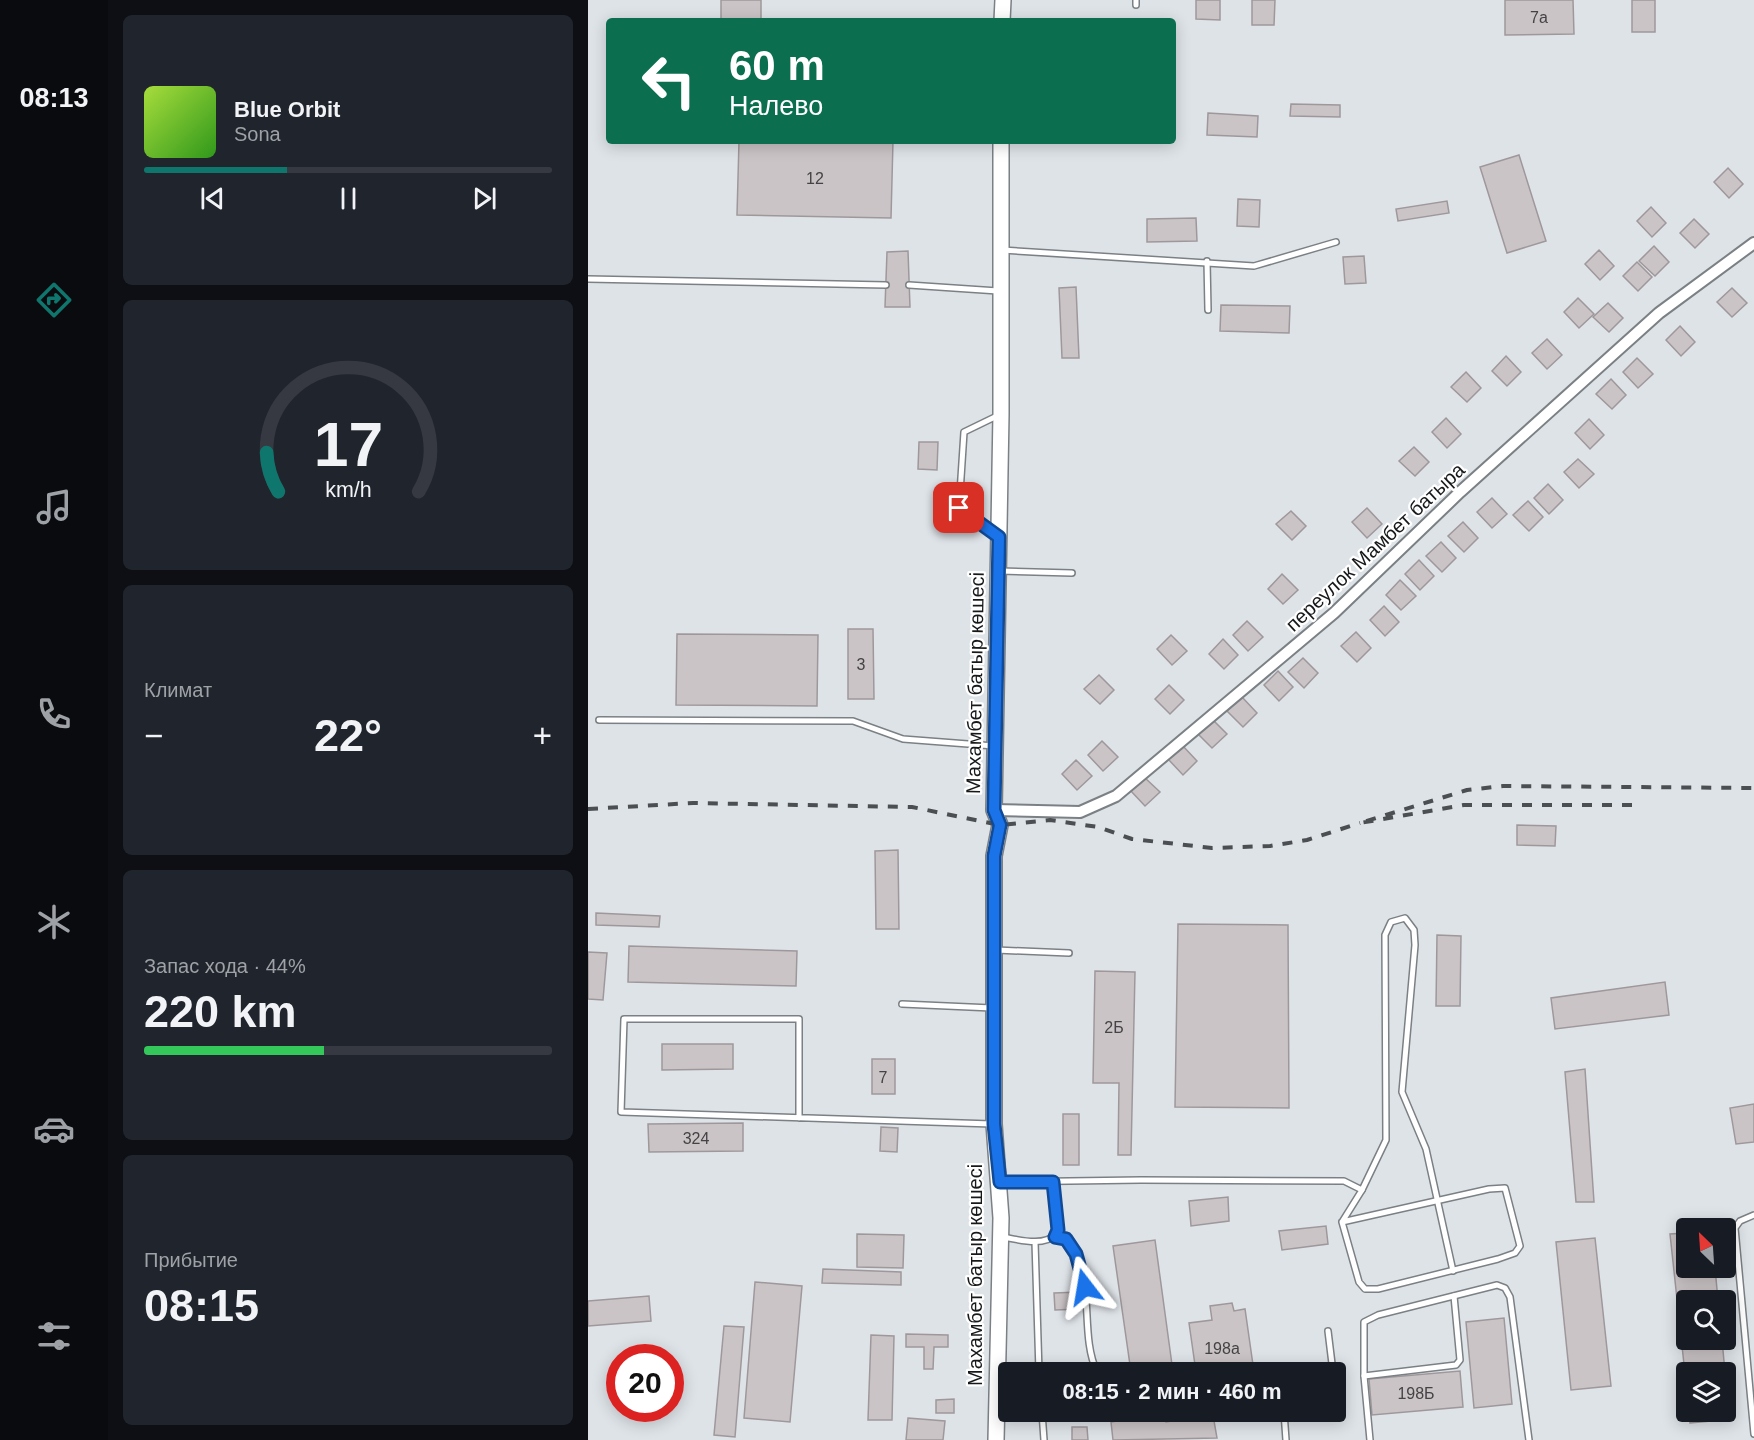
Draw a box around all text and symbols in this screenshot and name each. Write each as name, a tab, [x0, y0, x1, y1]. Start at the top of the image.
house number: 7а	[1530, 9, 1548, 26]
icon: left	[630, 42, 708, 120]
text: 60 m	[729, 42, 825, 89]
text: 08:13	[19, 83, 89, 113]
text: Налево	[729, 91, 823, 121]
text: Blue Orbit	[234, 97, 340, 122]
text: Sona	[234, 123, 281, 145]
house number: 12	[806, 170, 824, 187]
icon: previous	[196, 182, 229, 215]
icon: pause	[332, 182, 365, 215]
icon: next	[468, 182, 501, 215]
icon: directions	[33, 279, 75, 321]
text: 17	[313, 410, 383, 479]
street label: переулок Мамбет батыра	[1281, 458, 1470, 636]
text: km/h	[325, 478, 371, 502]
pin	[933, 482, 984, 533]
icon: music	[33, 486, 75, 528]
icon: arrive	[942, 491, 975, 524]
street label: Махамбет батыр көшесі	[962, 572, 988, 794]
house number: 3	[857, 656, 866, 673]
text: Климат	[144, 679, 212, 701]
icon: phone	[33, 693, 75, 735]
text: 22°	[314, 710, 382, 761]
text: −	[144, 717, 163, 754]
text: +	[533, 717, 552, 754]
icon: climate	[33, 901, 75, 943]
text: Запас хода · 44%	[144, 955, 306, 977]
text: 220 km	[144, 986, 297, 1037]
house number: 2Б	[1104, 1019, 1124, 1036]
house number: 7	[879, 1069, 888, 1086]
icon: car	[33, 1108, 75, 1150]
house number: 324	[683, 1130, 709, 1147]
street label: Махамбет батыр көшесі	[964, 1164, 986, 1386]
north arrow	[1676, 1218, 1736, 1278]
map controls	[1676, 1218, 1736, 1422]
text: Прибытие	[144, 1249, 238, 1271]
position arrow	[1053, 1255, 1117, 1319]
text: 08:15	[144, 1280, 259, 1331]
button: search	[1676, 1290, 1736, 1350]
icon: filters	[33, 1315, 75, 1357]
house number: 198а	[1204, 1340, 1240, 1357]
speed limit sign: 20	[606, 1344, 684, 1422]
button: layers	[1676, 1362, 1736, 1422]
text: 08:15 · 2 мин · 460 m	[1062, 1379, 1282, 1404]
house number: 198Б	[1397, 1385, 1435, 1402]

